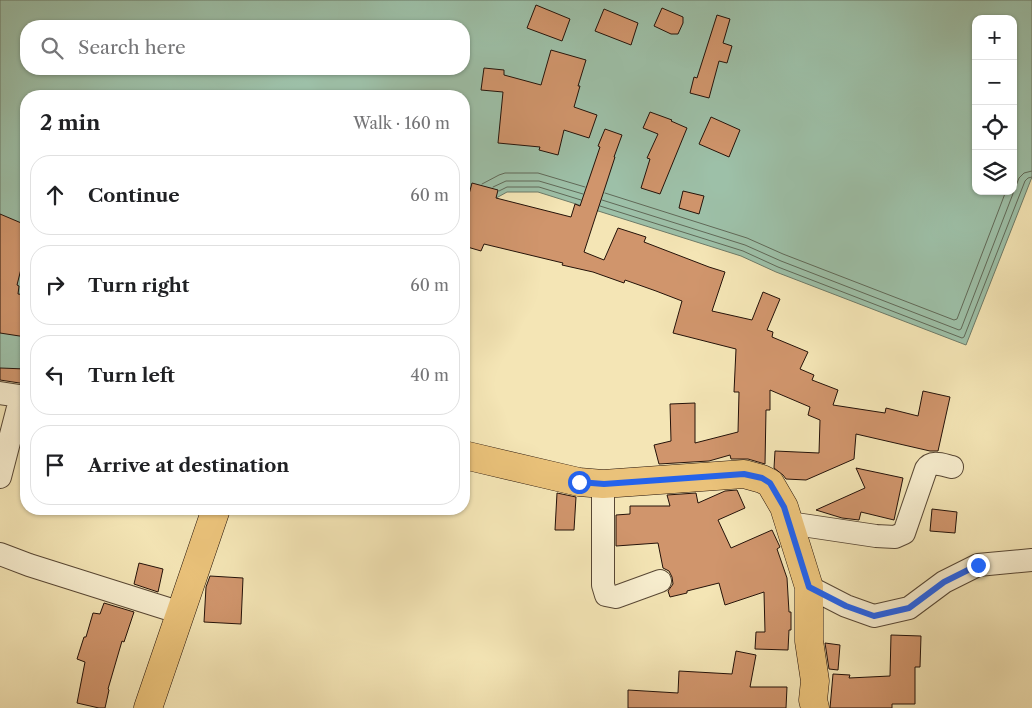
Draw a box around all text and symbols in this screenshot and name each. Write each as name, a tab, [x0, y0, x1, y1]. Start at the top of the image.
map controls	[972, 15, 1017, 195]
button: +	[972, 15, 1017, 60]
search box	[20, 20, 470, 75]
icon: search	[38, 34, 66, 62]
text: Search here	[78, 36, 186, 59]
button: −	[972, 60, 1017, 105]
button: locate	[972, 105, 1017, 150]
text: 2 min	[40, 110, 100, 135]
text: Walk · 160 m	[353, 113, 450, 133]
button: layers	[972, 150, 1017, 195]
icon: ahead	[41, 181, 69, 209]
text: Continue	[88, 184, 180, 207]
text: 60 m	[410, 185, 449, 205]
icon: right	[41, 271, 69, 299]
text: Turn right	[88, 274, 189, 297]
text: 60 m	[410, 275, 449, 295]
icon: left	[41, 361, 69, 389]
text: Turn left	[88, 364, 175, 387]
text: 40 m	[410, 365, 449, 385]
icon: arrive	[41, 451, 69, 479]
text: Arrive at destination	[88, 454, 289, 477]
route start	[568, 471, 591, 494]
route end	[967, 554, 990, 577]

